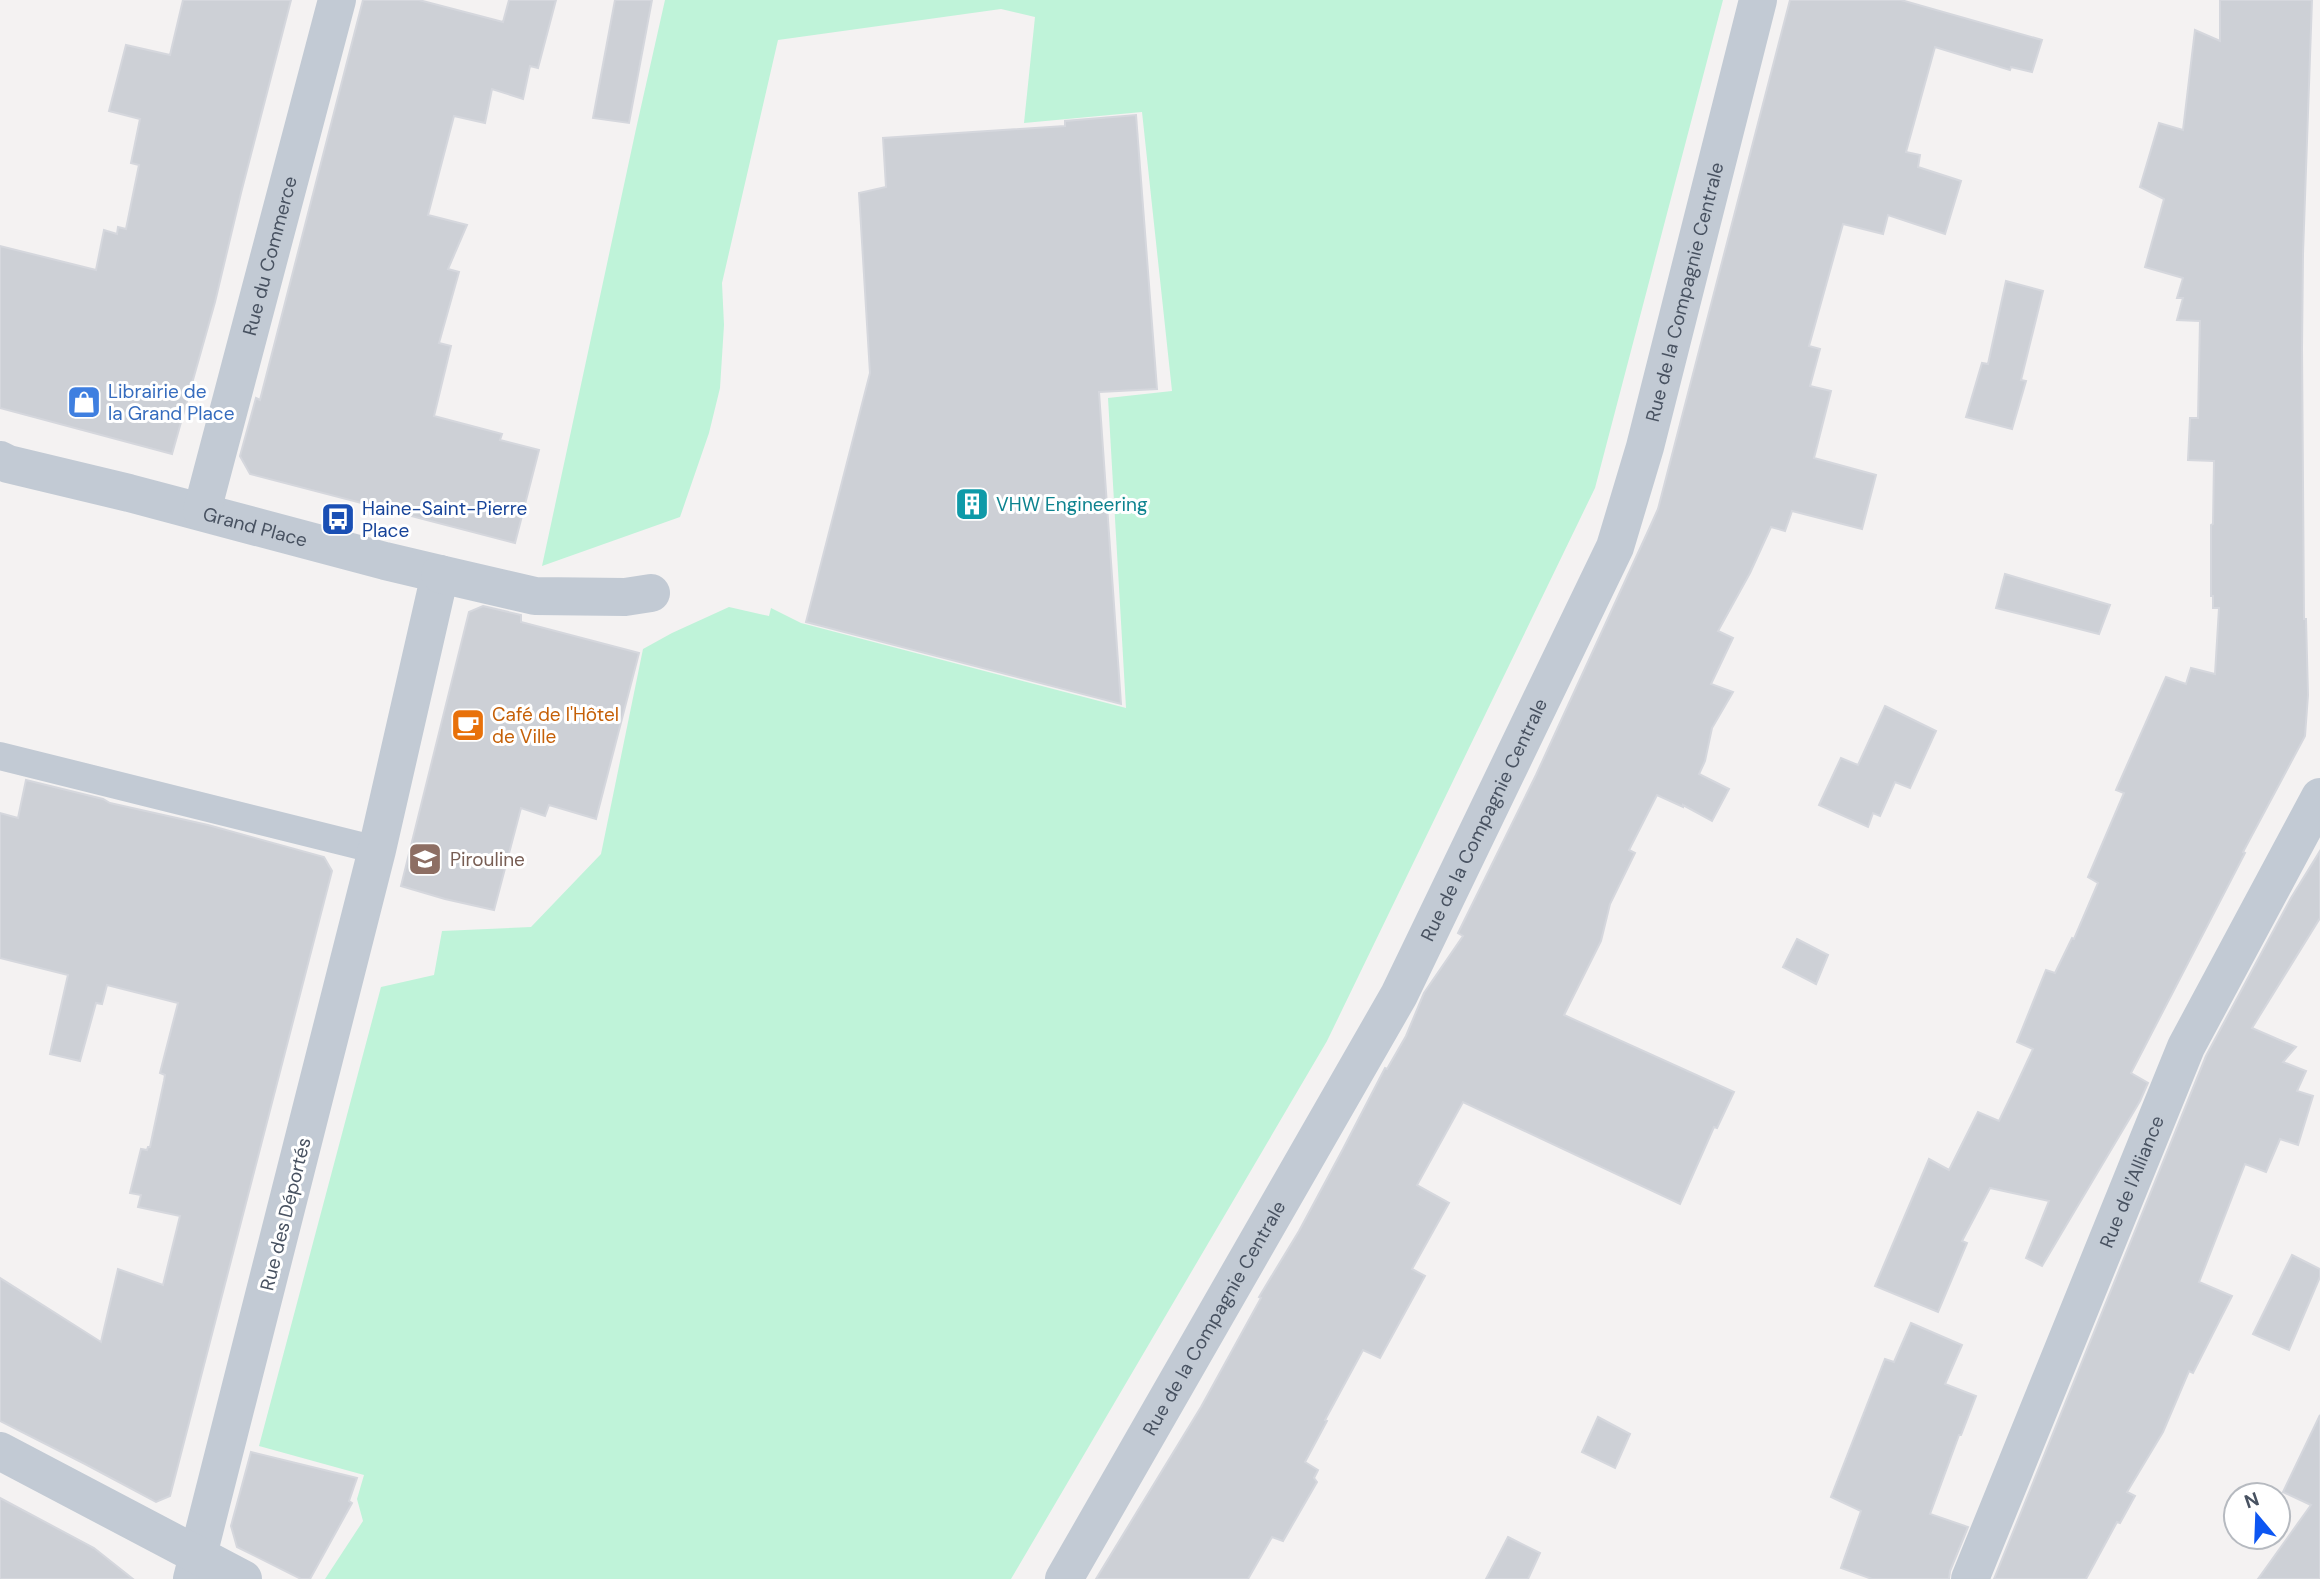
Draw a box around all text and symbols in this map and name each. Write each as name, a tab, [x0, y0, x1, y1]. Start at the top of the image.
street label: Rue de la Compagnie Centrale	[1640, 160, 1729, 424]
street label: Rue du Commerce	[237, 173, 303, 338]
place label: Librairie de la Grand Place	[108, 379, 235, 426]
shop icon: Librairie de la Grand Place	[65, 383, 103, 421]
building icon: VHW Engineering	[953, 485, 991, 523]
place label: VHW Engineering	[996, 492, 1148, 517]
place label: Haine-Saint-Pierre Place	[362, 496, 527, 543]
bus stop icon: Haine-Saint-Pierre Place	[319, 500, 357, 538]
street label: Grand Place	[200, 501, 310, 553]
street label: Rue de la Compagnie Centrale	[1415, 694, 1553, 945]
place label: Café de l'Hôtel de Ville	[492, 702, 619, 749]
cafe icon: Café de l'Hôtel de Ville	[449, 706, 487, 744]
school or university icon: Pirouline	[406, 840, 444, 878]
place label: Pirouline	[450, 847, 525, 872]
street label: Rue de l'Alliance	[2094, 1112, 2170, 1252]
street label: Rue des Déportés	[254, 1135, 317, 1293]
street label: Rue de la Compagnie Centrale	[1137, 1196, 1291, 1440]
north arrow	[2222, 1481, 2292, 1551]
text: N	[2241, 1486, 2262, 1514]

